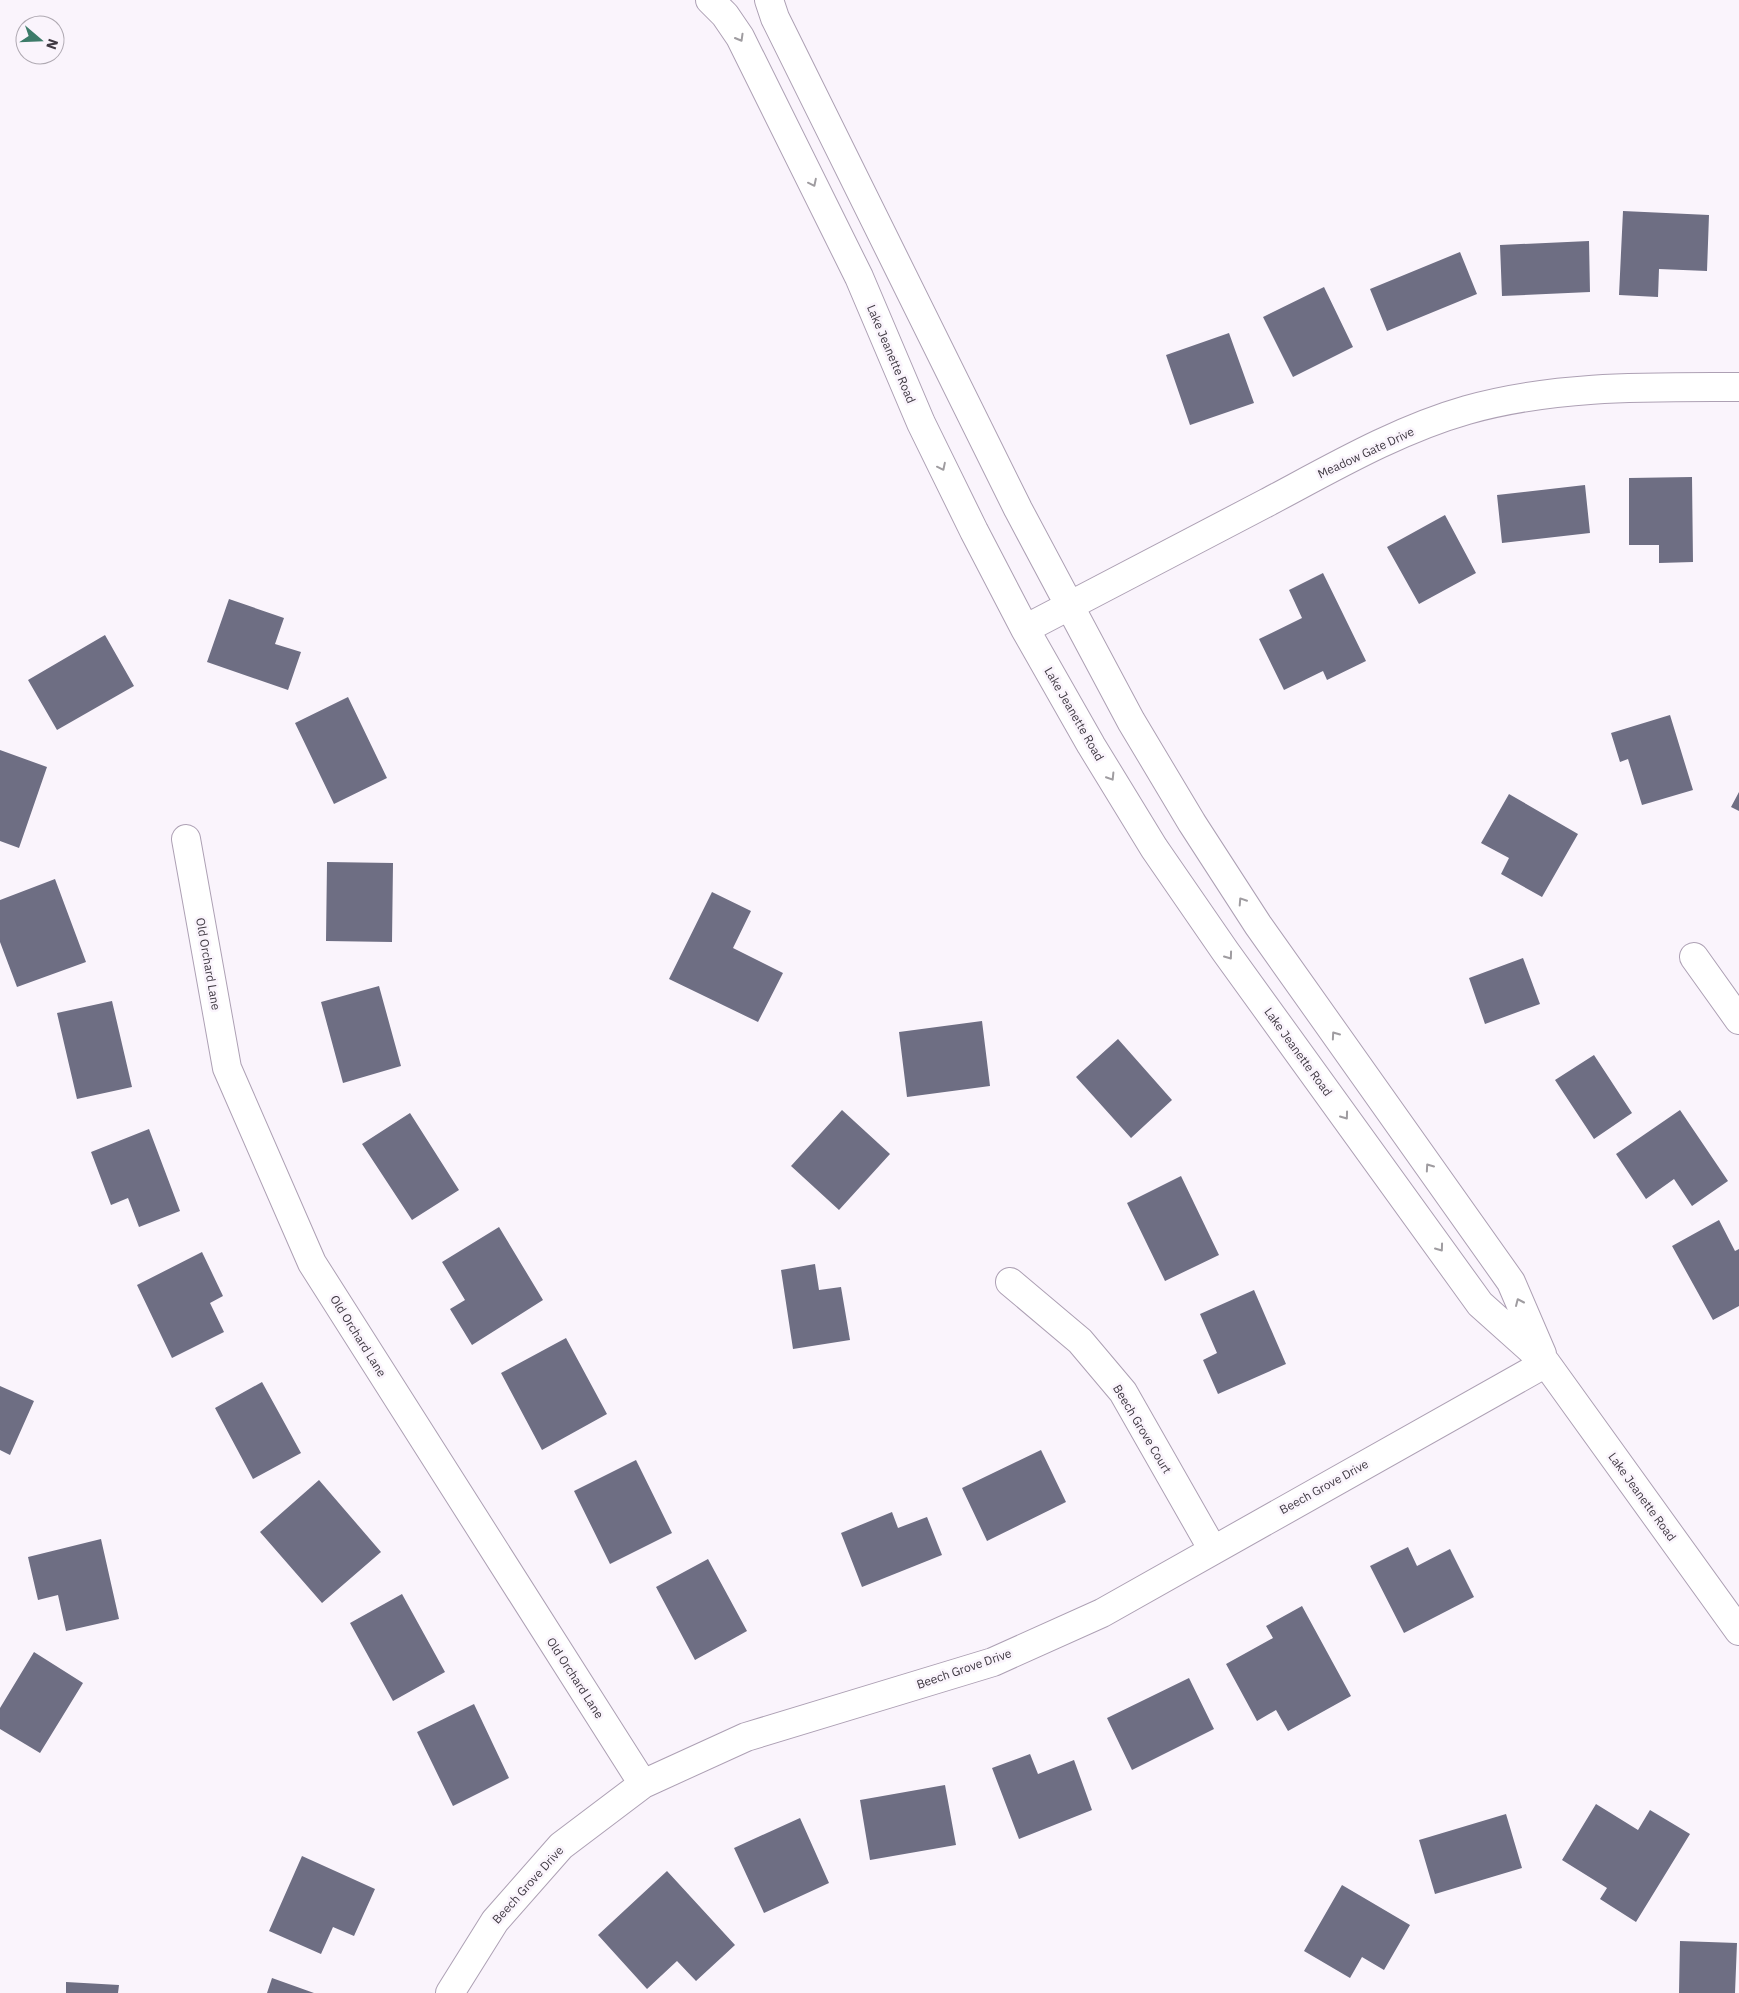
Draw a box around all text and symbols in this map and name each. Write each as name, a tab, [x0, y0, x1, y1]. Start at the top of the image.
north arrow	[15, 15, 65, 65]
one-way arrow	[734, 32, 744, 41]
text: N	[42, 37, 62, 52]
one-way arrow	[807, 178, 817, 187]
street label: Lake Jeanette Road	[864, 302, 919, 405]
street label: Meadow Gate Drive	[1315, 423, 1417, 481]
one-way arrow	[936, 462, 946, 471]
street label: Lake Jeanette Road	[1042, 664, 1107, 763]
one-way arrow	[1104, 772, 1114, 781]
one-way arrow	[1239, 898, 1248, 907]
street label: Old Orchard Lane	[193, 917, 224, 1012]
one-way arrow	[1223, 951, 1232, 960]
street label: Lake Jeanette Road	[1261, 1005, 1336, 1099]
one-way arrow	[1332, 1031, 1341, 1040]
one-way arrow	[1339, 1111, 1348, 1120]
one-way arrow	[1426, 1163, 1435, 1173]
one-way arrow	[1434, 1242, 1443, 1252]
street label: Old Orchard Lane	[327, 1292, 390, 1380]
one-way arrow	[1515, 1298, 1526, 1307]
street label: Beech Grove Court	[1110, 1382, 1175, 1476]
street label: Lake Jeanette Road	[1605, 1450, 1680, 1544]
street label: Beech Grove Drive	[1277, 1456, 1371, 1517]
street label: Old Orchard Lane	[544, 1634, 607, 1721]
street label: Beech Grove Drive	[915, 1645, 1014, 1692]
street label: Beech Grove Drive	[489, 1843, 567, 1927]

